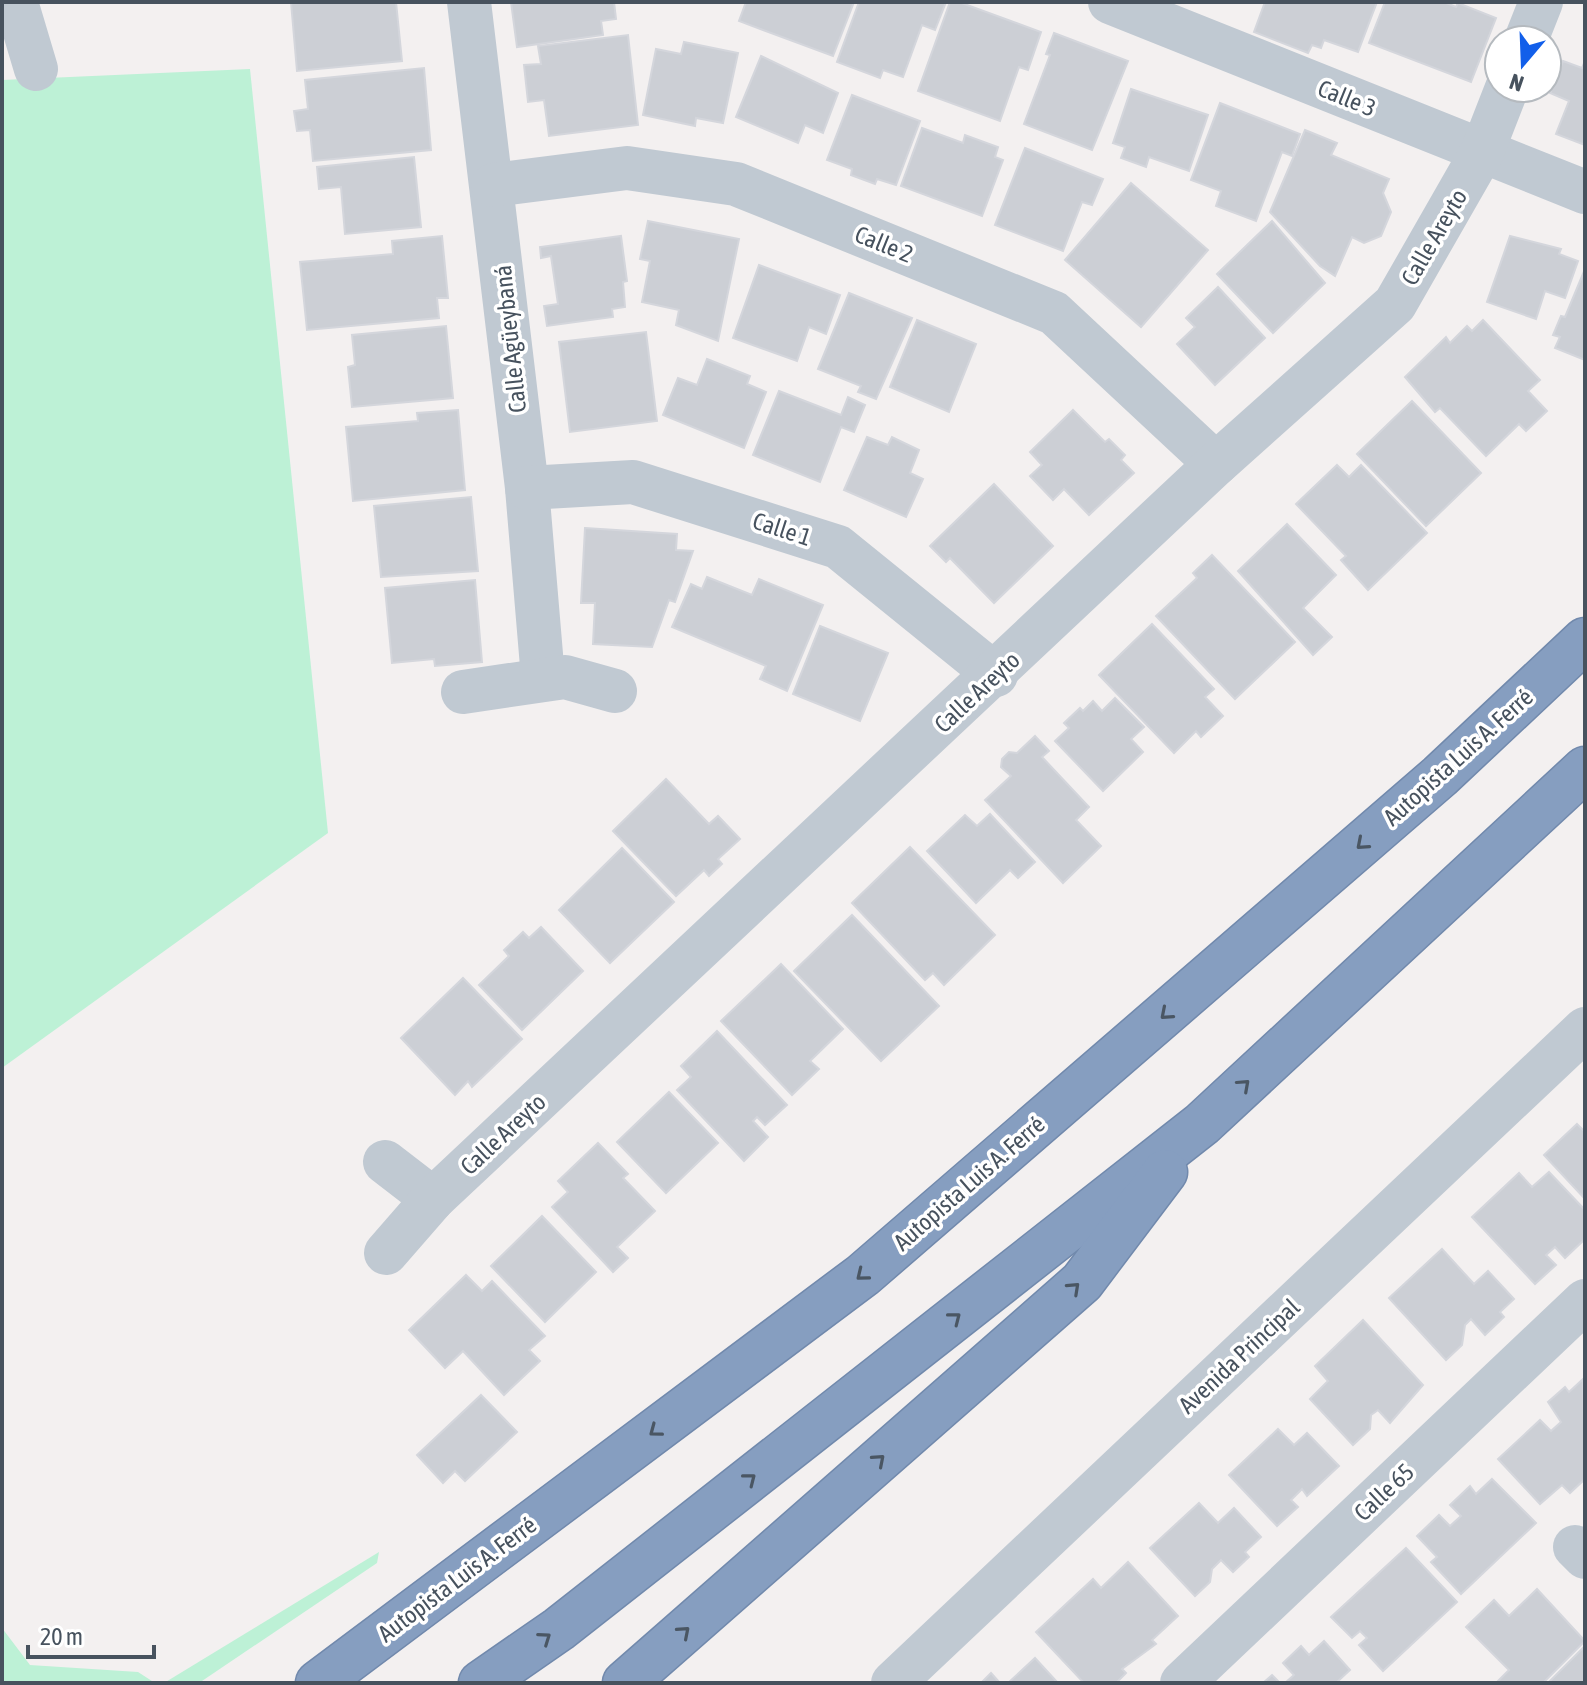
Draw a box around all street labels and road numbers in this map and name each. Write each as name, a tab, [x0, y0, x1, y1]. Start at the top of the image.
street label: Calle 3	[1314, 74, 1380, 122]
street label: Calle Areyto	[1396, 184, 1472, 290]
street label: Calle 2	[851, 220, 917, 268]
street label: Calle Agüeybaná	[489, 264, 531, 414]
street label: Calle 1	[749, 507, 815, 551]
street label: Calle Areyto	[929, 646, 1025, 738]
street label: Autopista Luis A. Ferré	[1378, 683, 1538, 831]
street label: Calle Areyto	[455, 1088, 551, 1180]
street label: Autopista Luis A. Ferré	[888, 1110, 1050, 1256]
street label: Avenida Principal	[1173, 1293, 1305, 1419]
street label: Calle 65	[1349, 1458, 1419, 1526]
street label: Autopista Luis A. Ferré	[373, 1511, 541, 1647]

